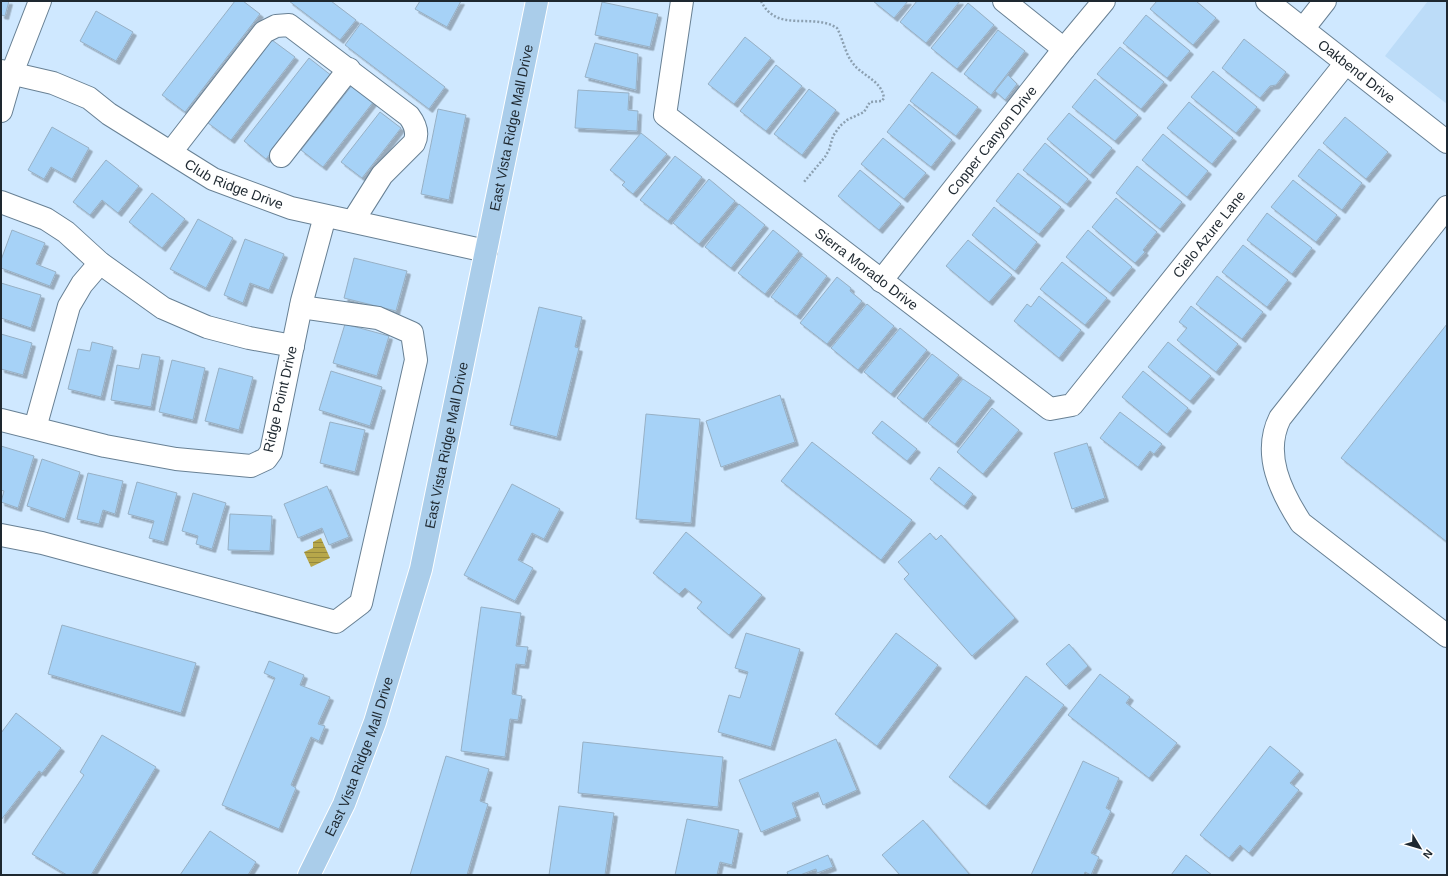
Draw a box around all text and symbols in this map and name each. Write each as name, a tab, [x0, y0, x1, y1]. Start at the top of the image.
street label: Oakbend Drive	[1315, 36, 1399, 107]
street label: East Vista Ridge Mall Drive	[486, 43, 536, 212]
street label: Copper Canyon Drive	[944, 82, 1040, 198]
street label: Club Ridge Drive	[182, 155, 286, 212]
street label: Cielo Azure Lane	[1169, 187, 1249, 281]
street label: Sierra Morado Drive	[812, 225, 922, 314]
street label: Ridge Point Drive	[260, 344, 300, 454]
street label: East Vista Ridge Mall Drive	[421, 360, 471, 530]
street label: East Vista Ridge Mall Drive	[321, 675, 396, 839]
north arrow	[1400, 828, 1440, 868]
text: N	[1421, 847, 1435, 861]

